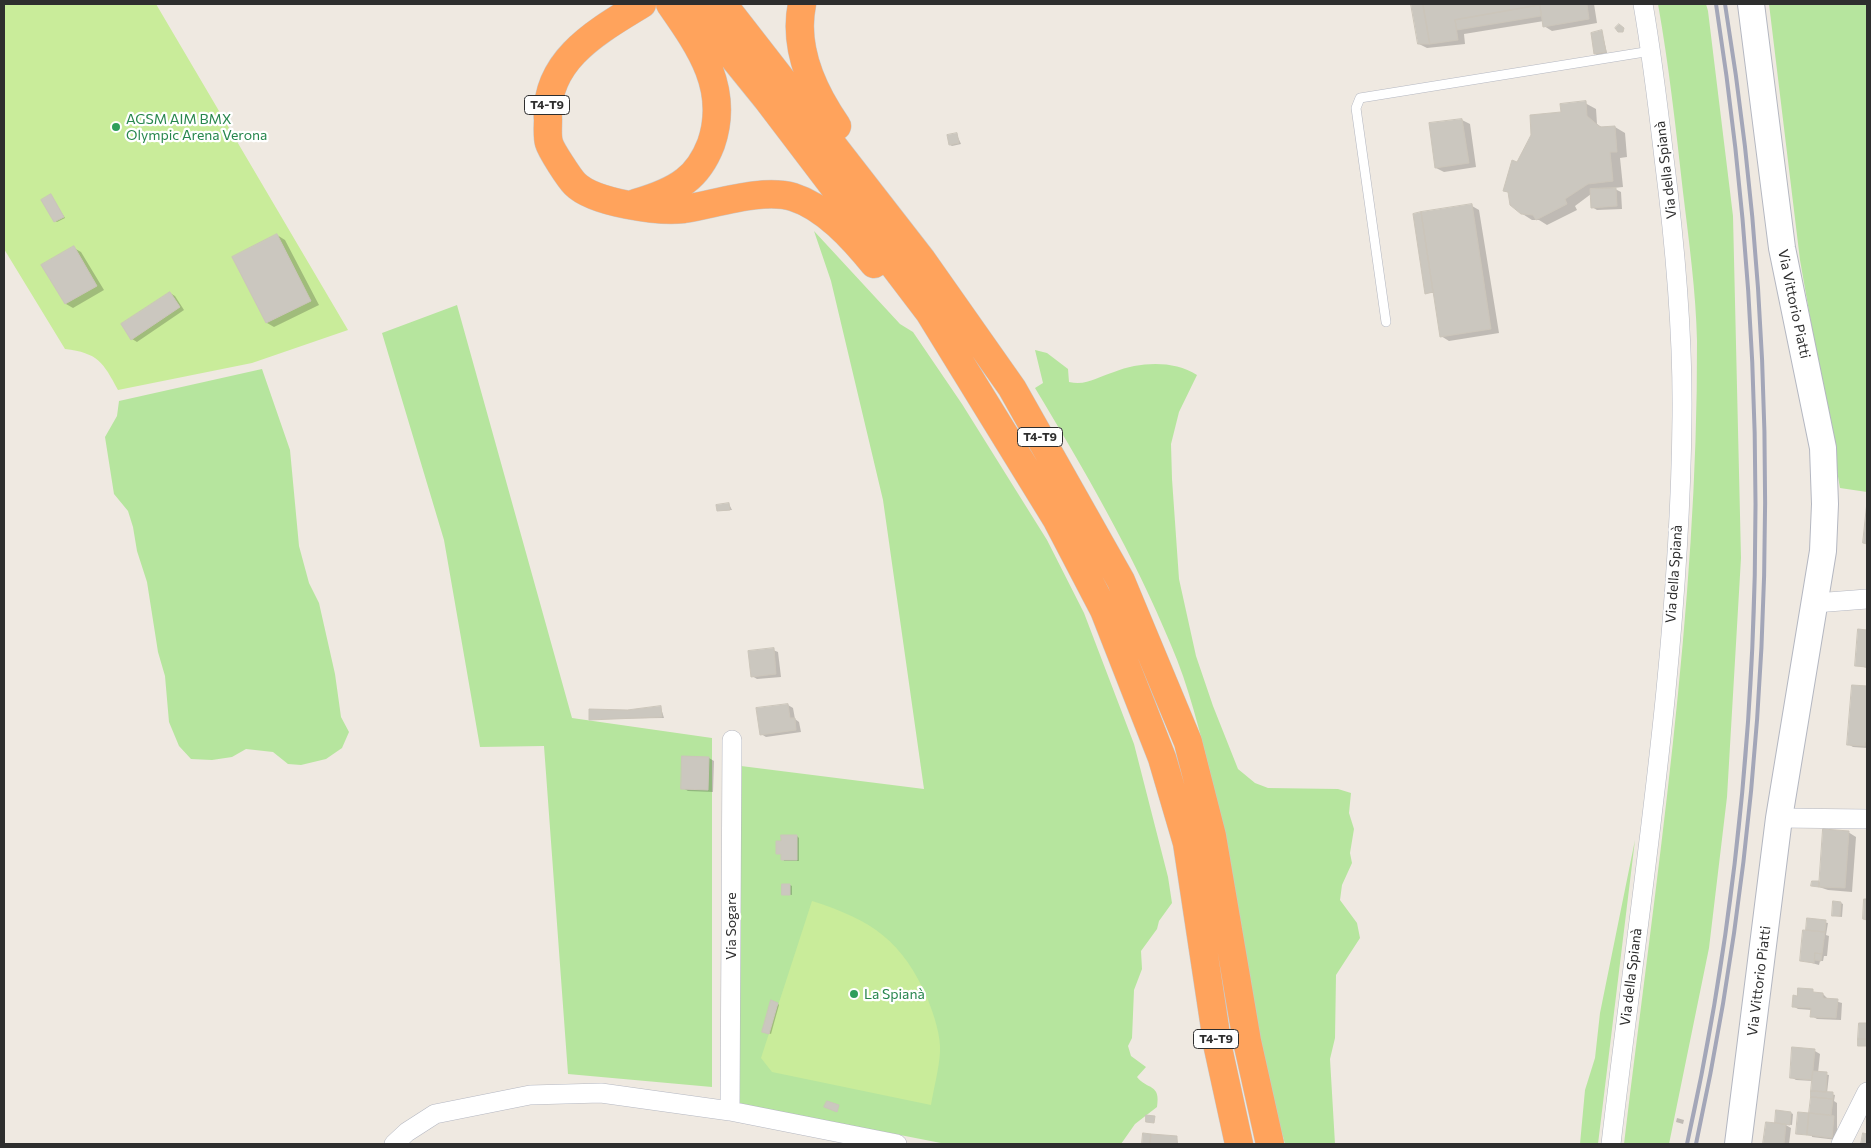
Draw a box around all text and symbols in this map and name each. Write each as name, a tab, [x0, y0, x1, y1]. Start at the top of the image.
road number: T4-T9	[524, 96, 570, 114]
place label: AGSM AIM BMX Olympic Arena Verona	[126, 111, 267, 144]
street label: Via della Spianà	[1652, 120, 1680, 220]
marker: AGSM AIM BMX Olympic Arena Verona	[110, 121, 122, 133]
street label: Via Vittorio Piatti	[1774, 248, 1814, 360]
road number: T4-T9	[1018, 428, 1062, 447]
street label: Via della Spianà	[1662, 524, 1686, 624]
street label: Via Sogare	[723, 892, 739, 960]
street label: Via Vittorio Piatti	[1744, 925, 1774, 1037]
street label: Via della Spianà	[1617, 927, 1645, 1027]
place label: La Spianà	[864, 986, 925, 1002]
marker: La Spianà	[848, 988, 860, 1000]
road number: T4-T9	[1194, 1030, 1238, 1048]

